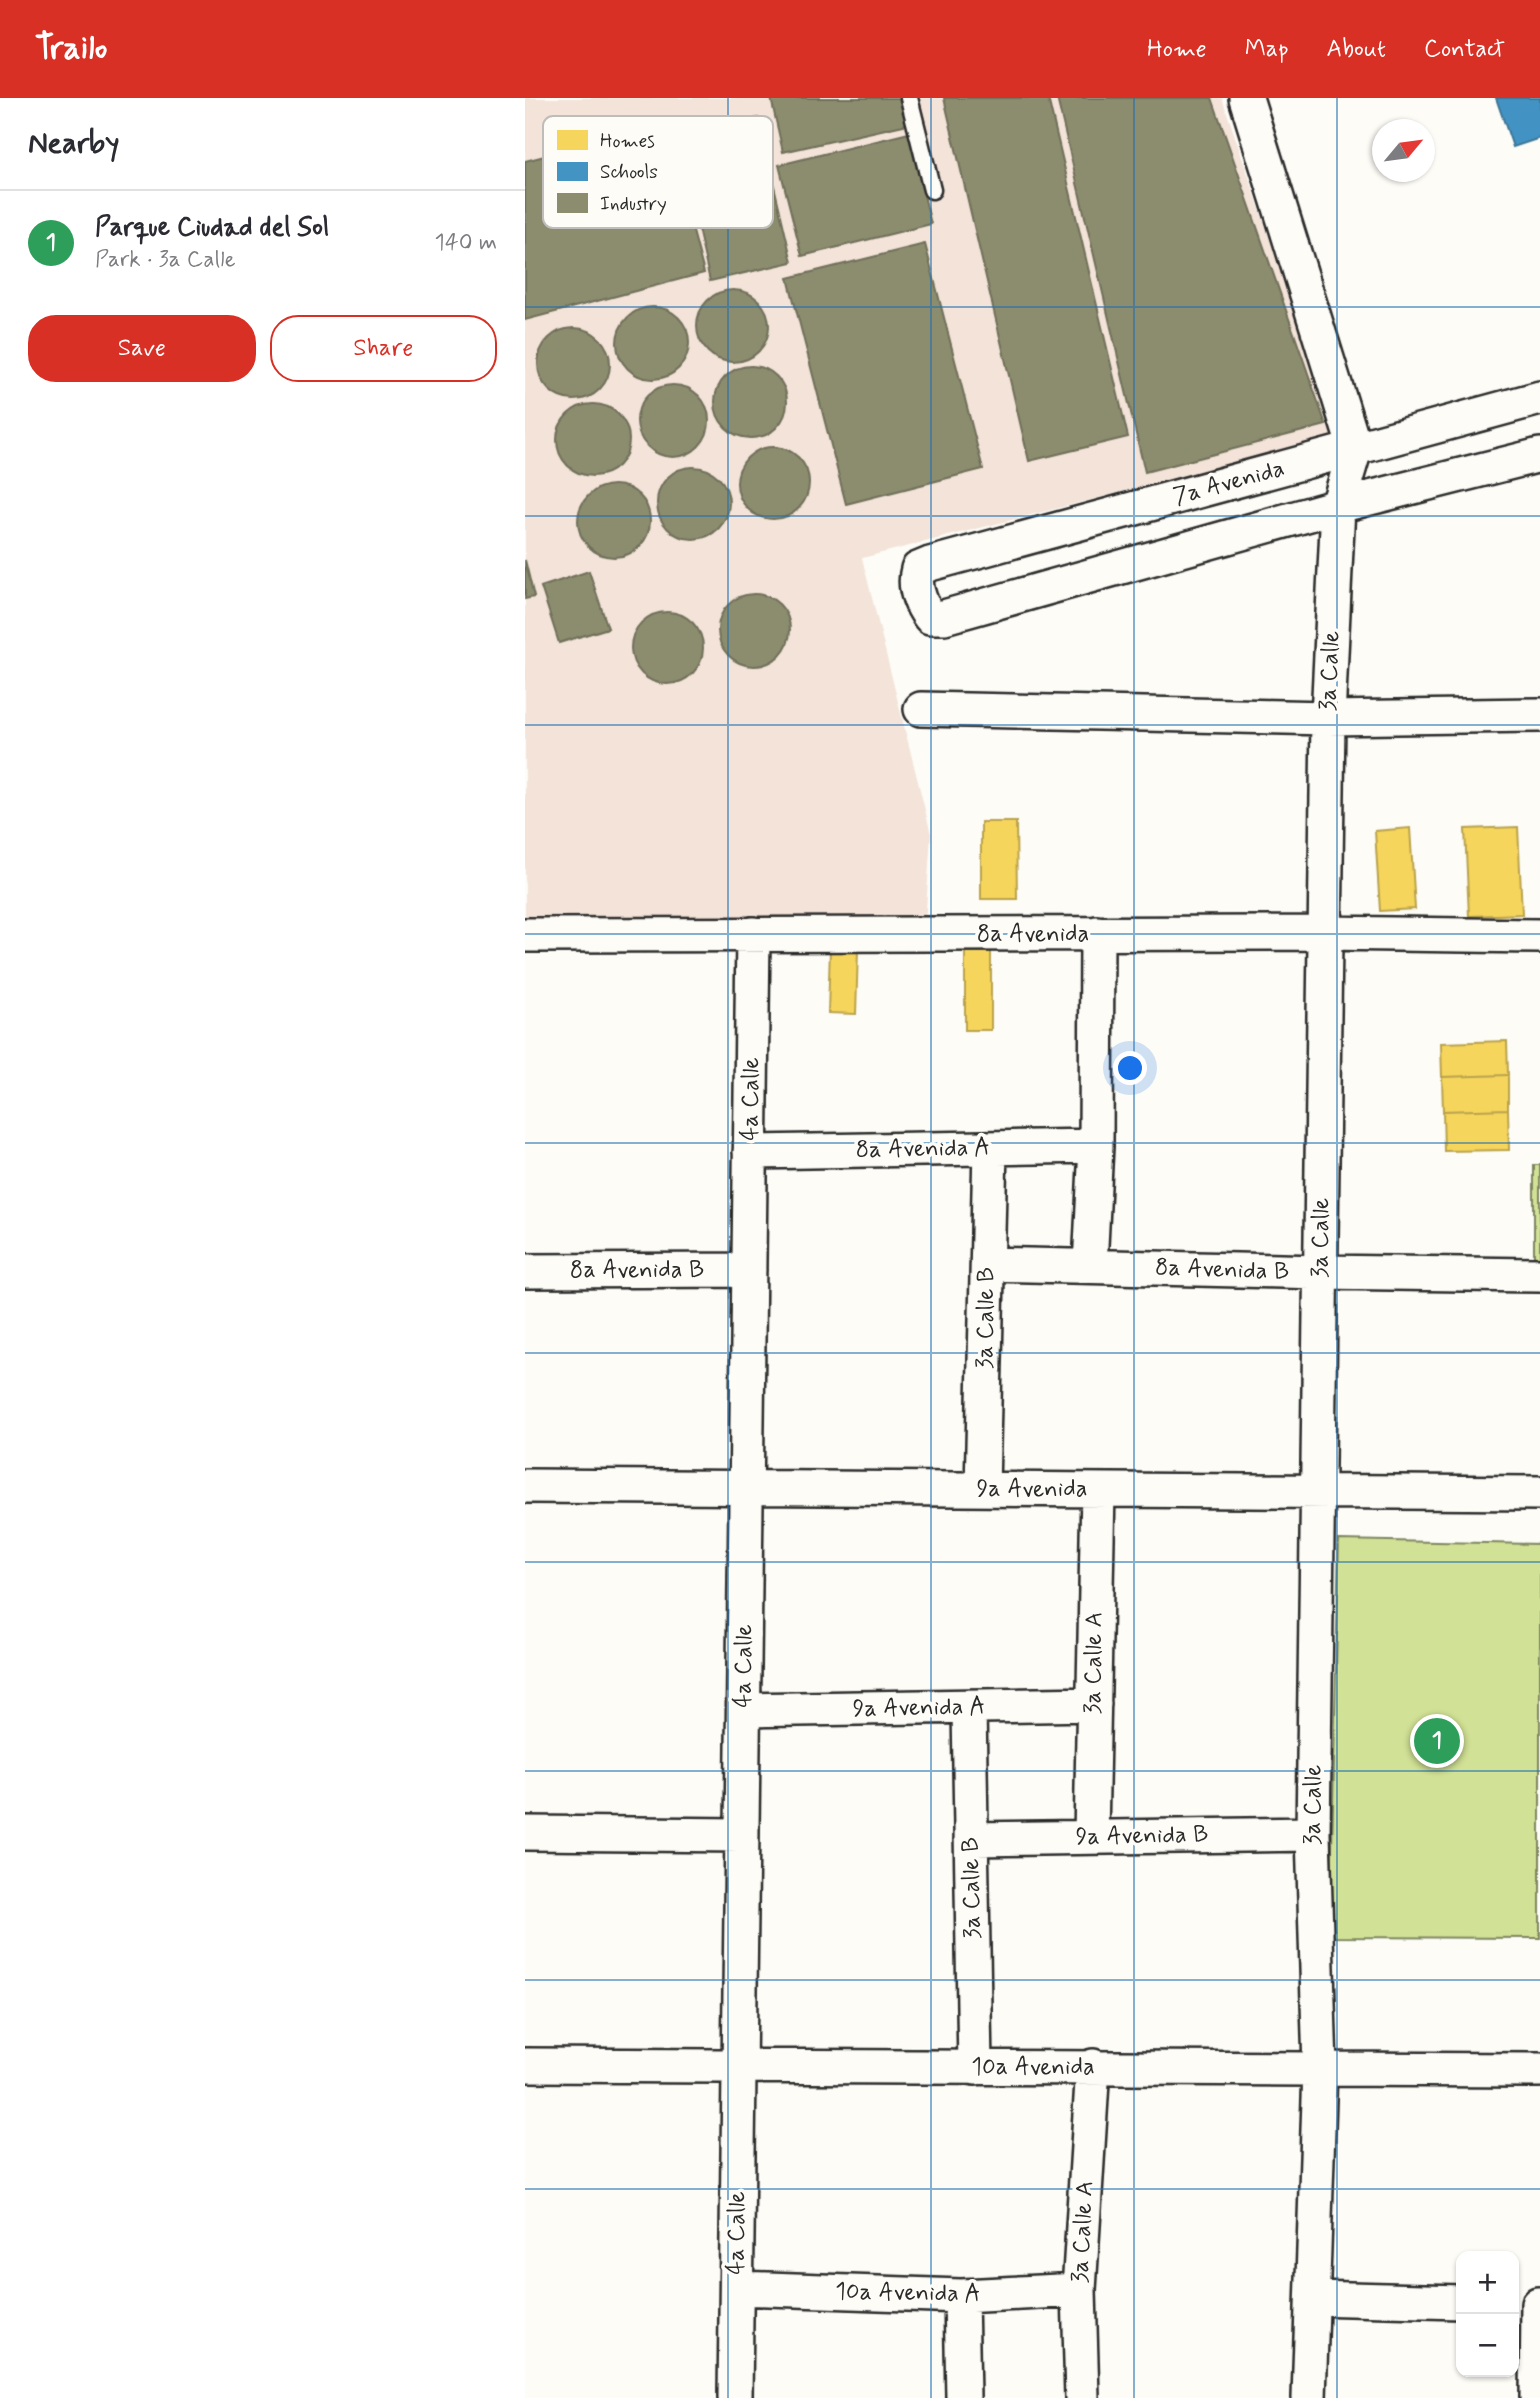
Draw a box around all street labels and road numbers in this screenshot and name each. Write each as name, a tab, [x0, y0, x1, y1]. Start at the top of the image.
street label: 7a Avenida	[1170, 453, 1288, 513]
street label: 3a Calle	[1312, 630, 1348, 712]
street label: 8a Avenida	[977, 919, 1089, 950]
street label: 4a Calle	[735, 1057, 767, 1141]
street label: 8a Avenida A	[855, 1132, 991, 1166]
street label: 3a Calle	[1305, 1198, 1337, 1278]
street label: 8a Avenida B	[1154, 1252, 1290, 1288]
street label: 8a Avenida B	[570, 1255, 704, 1286]
street label: 3a Calle B	[970, 1267, 1002, 1369]
street label: 9a Avenida	[977, 1474, 1087, 1505]
street label: 3a Calle A	[1078, 1611, 1110, 1715]
street label: 4a Calle	[728, 1624, 760, 1708]
street label: 9a Avenida A	[852, 1691, 986, 1725]
street label: 3a Calle	[1298, 1765, 1329, 1845]
street label: 9a Avenida B	[1075, 1819, 1209, 1853]
street label: 3a Calle B	[956, 1837, 988, 1939]
street label: 10a Avenida	[971, 2052, 1095, 2083]
street label: 3a Calle A	[1065, 2180, 1101, 2284]
street label: 4a Calle	[721, 2191, 753, 2275]
street label: 10a Avenida A	[835, 2276, 981, 2310]

